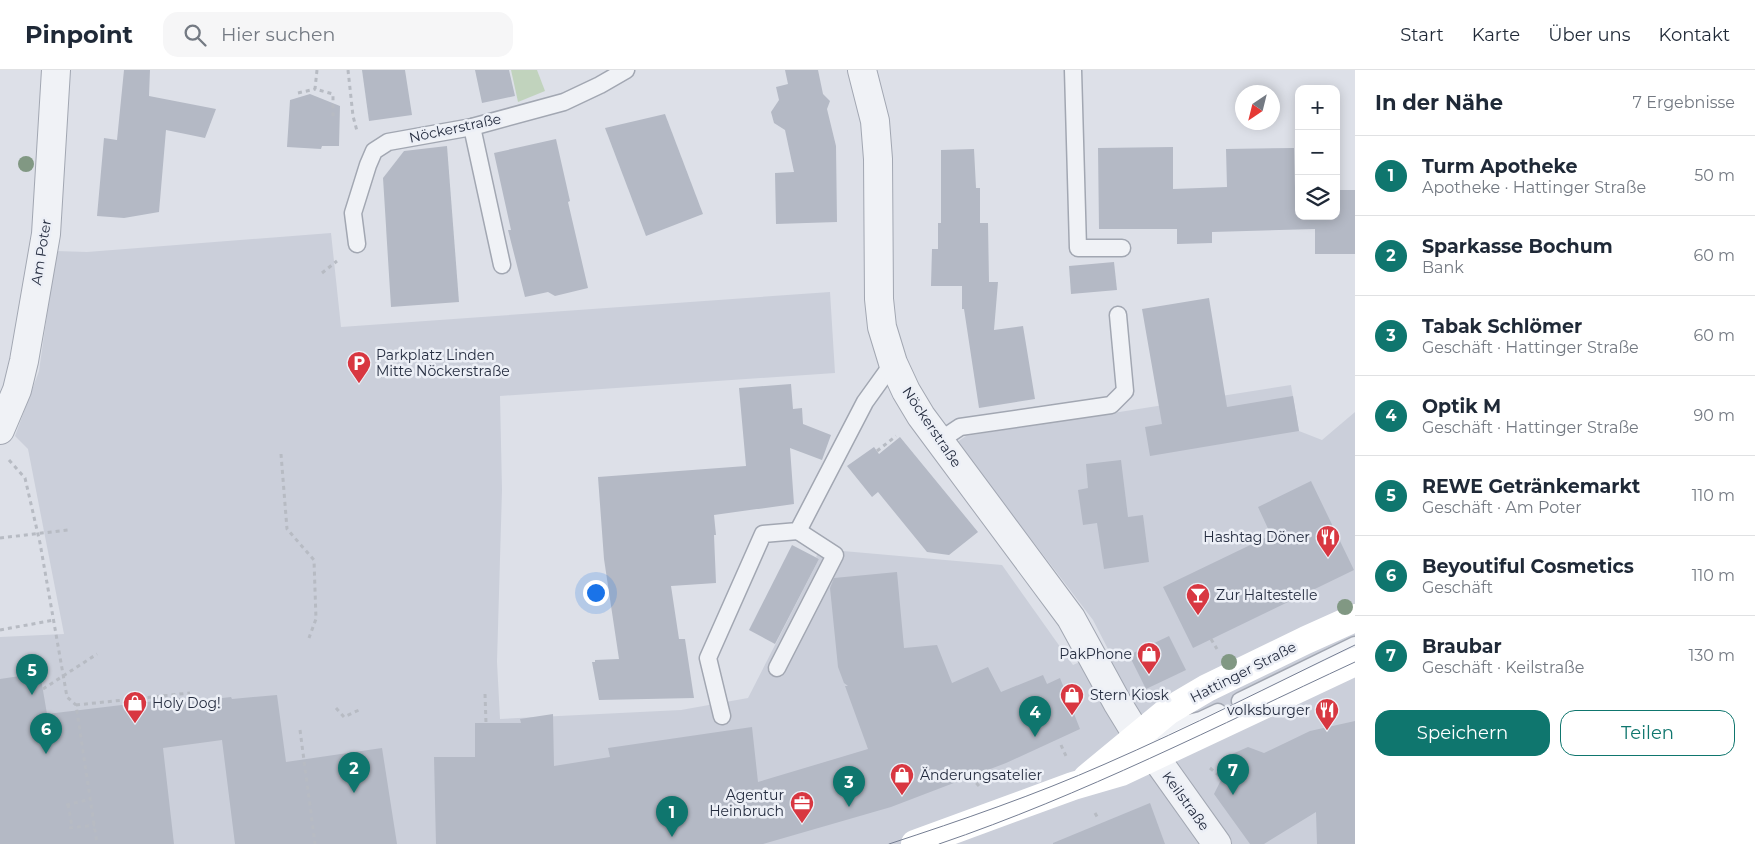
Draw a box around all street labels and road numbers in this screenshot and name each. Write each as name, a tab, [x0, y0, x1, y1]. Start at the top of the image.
street label: Nöckerstraße	[407, 109, 503, 147]
street label: Am Poter	[27, 217, 55, 286]
street label: Nöckerstraße	[898, 383, 966, 471]
street label: Hattinger Straße	[1187, 637, 1299, 707]
street label: Keilstraße	[1158, 768, 1214, 834]

